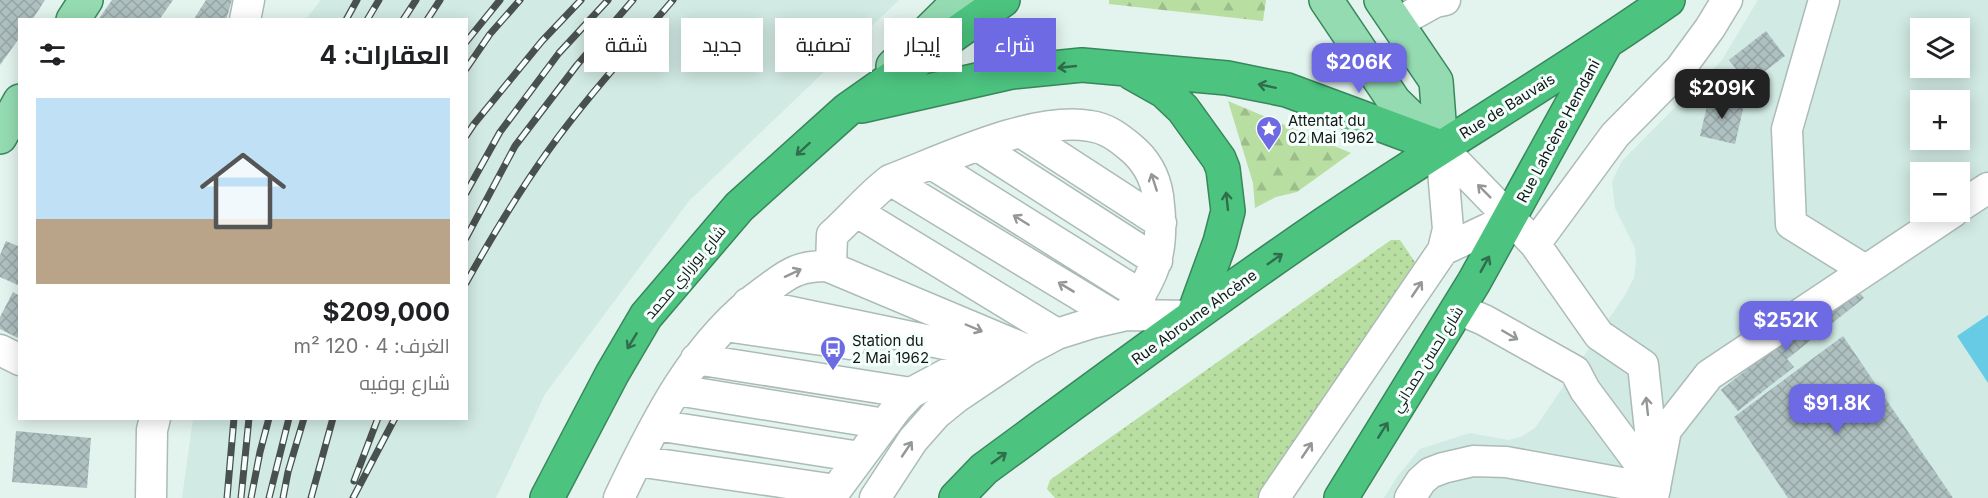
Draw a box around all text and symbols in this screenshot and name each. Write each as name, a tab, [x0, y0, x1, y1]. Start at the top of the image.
chip: شقة	[584, 18, 669, 72]
chip: جديد	[681, 18, 763, 72]
chip: تصفية	[775, 18, 872, 72]
chip: إيجار	[884, 18, 962, 72]
chip: شراء	[974, 18, 1056, 72]
map controls	[1910, 18, 1970, 222]
button: layers	[1910, 18, 1970, 78]
icon: filters	[36, 38, 69, 71]
text: العقارات: 4	[319, 39, 450, 70]
pin: $206K	[1317, 43, 1401, 94]
text: $206K	[1326, 50, 1392, 74]
street label: Rue Lahcène Hemdani	[1512, 56, 1604, 206]
one-way arrow	[1058, 62, 1078, 73]
street label: Rue de Bauvais	[1456, 69, 1558, 143]
pin: $209K	[1680, 69, 1764, 120]
text: $209K	[1689, 76, 1755, 100]
one-way arrow	[1258, 80, 1277, 91]
button: +	[1910, 90, 1970, 150]
place label: Attentat du 02 Mai 1962	[1288, 111, 1375, 147]
place icon: Attentat du 02 Mai 1962	[1254, 114, 1284, 152]
icon: home	[189, 137, 297, 245]
one-way arrow	[796, 142, 811, 156]
button: −	[1910, 162, 1970, 222]
one-way arrow	[1148, 173, 1159, 192]
one-way arrow	[1477, 183, 1491, 198]
one-way arrow	[1221, 192, 1232, 211]
one-way arrow	[1012, 213, 1029, 226]
street label: شارع بوزراري محمد	[640, 221, 732, 325]
one-way arrow	[1266, 253, 1283, 265]
one-way arrow	[1479, 256, 1491, 273]
street label: Rue Abroune Ahcène	[1128, 265, 1260, 369]
one-way arrow	[784, 267, 802, 279]
one-way arrow	[1058, 280, 1075, 293]
one-way arrow	[1411, 281, 1423, 297]
text: $209,000	[322, 296, 450, 327]
pin: $252K	[1744, 301, 1828, 352]
street label: شارع لحسن حمداني	[1387, 302, 1470, 417]
text: $252K	[1753, 308, 1819, 332]
one-way arrow	[964, 323, 983, 334]
one-way arrow	[1501, 330, 1519, 341]
place label: Station du 2 Mai 1962	[852, 331, 929, 367]
one-way arrow	[625, 332, 637, 349]
text: الغرف: 4 · 120 m²	[293, 334, 450, 358]
bus stop icon: Station du 2 Mai 1962	[818, 334, 848, 372]
text: شارع بوفيه	[359, 371, 450, 395]
pin: $91.8K	[1788, 384, 1886, 435]
text: $91.8K	[1803, 391, 1871, 415]
one-way arrow	[1641, 396, 1652, 416]
one-way arrow	[1378, 422, 1390, 439]
one-way arrow	[901, 441, 913, 458]
one-way arrow	[1301, 442, 1313, 458]
one-way arrow	[990, 452, 1006, 464]

